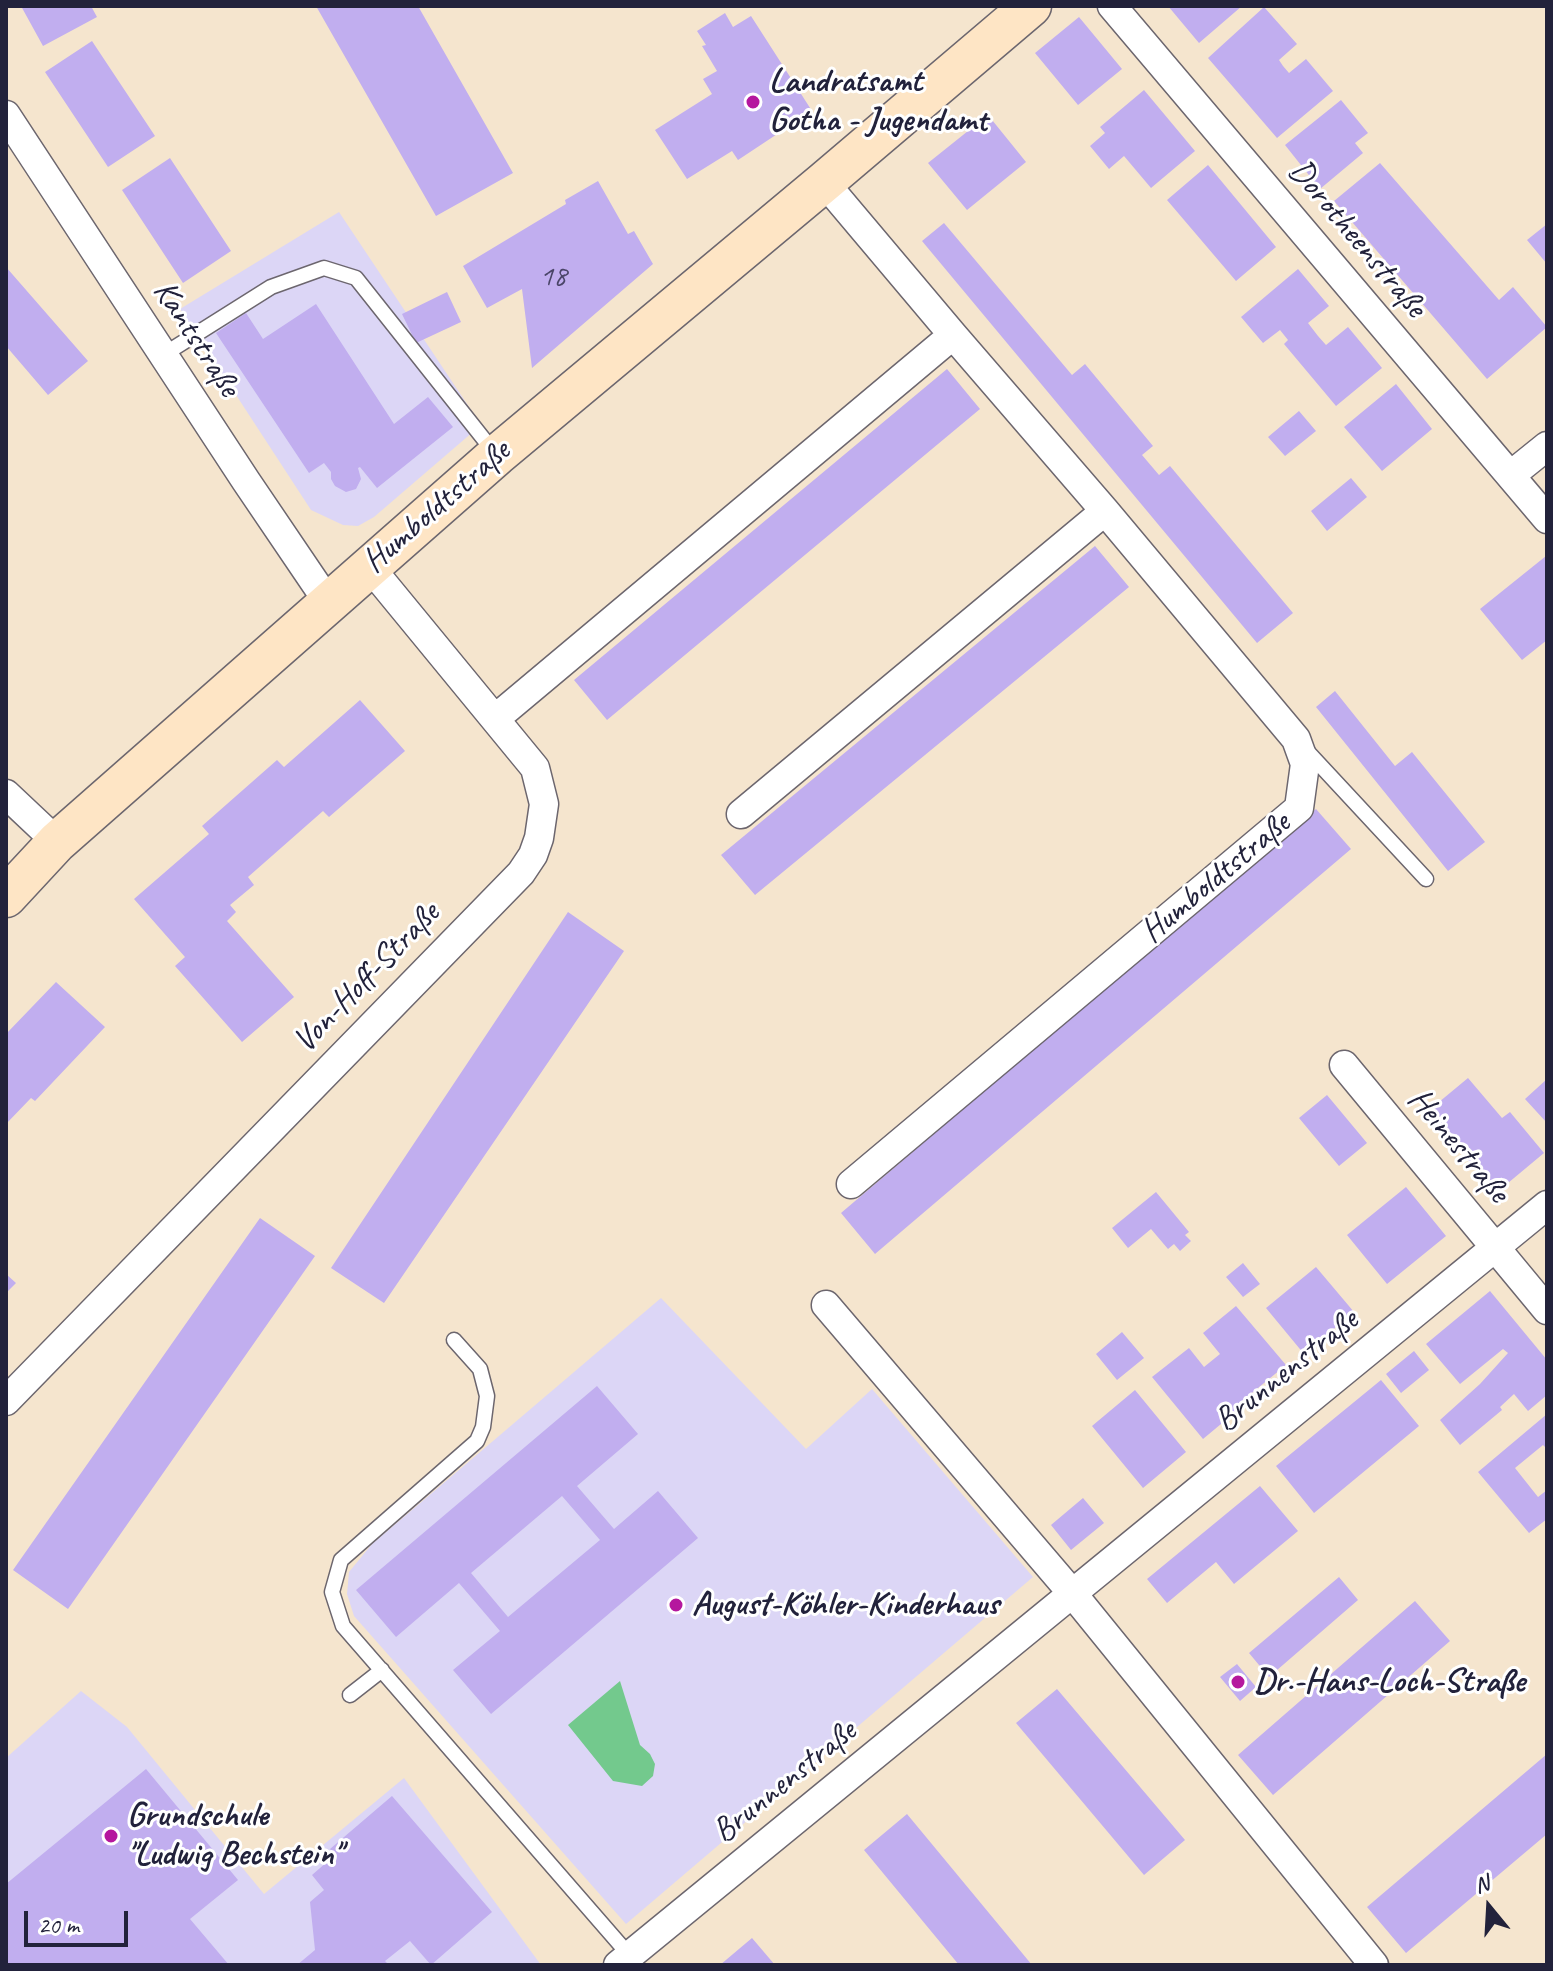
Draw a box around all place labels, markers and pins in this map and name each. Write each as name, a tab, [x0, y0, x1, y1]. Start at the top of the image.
place label: Landratsamt Gotha - Jugendamt	[769, 62, 987, 142]
marker: Landratsamt Gotha - Jugendamt	[744, 93, 762, 111]
place label: August-Köhler-Kinderhaus	[692, 1585, 999, 1625]
marker: August-Köhler-Kinderhaus	[667, 1596, 685, 1614]
place label: Dr.-Hans-Loch-Straße	[1254, 1662, 1525, 1702]
marker: Dr.-Hans-Loch-Straße	[1229, 1673, 1247, 1691]
place label: Grundschule "Ludwig Bechstein"	[127, 1796, 341, 1876]
marker: Grundschule "Ludwig Bechstein"	[102, 1827, 120, 1845]

